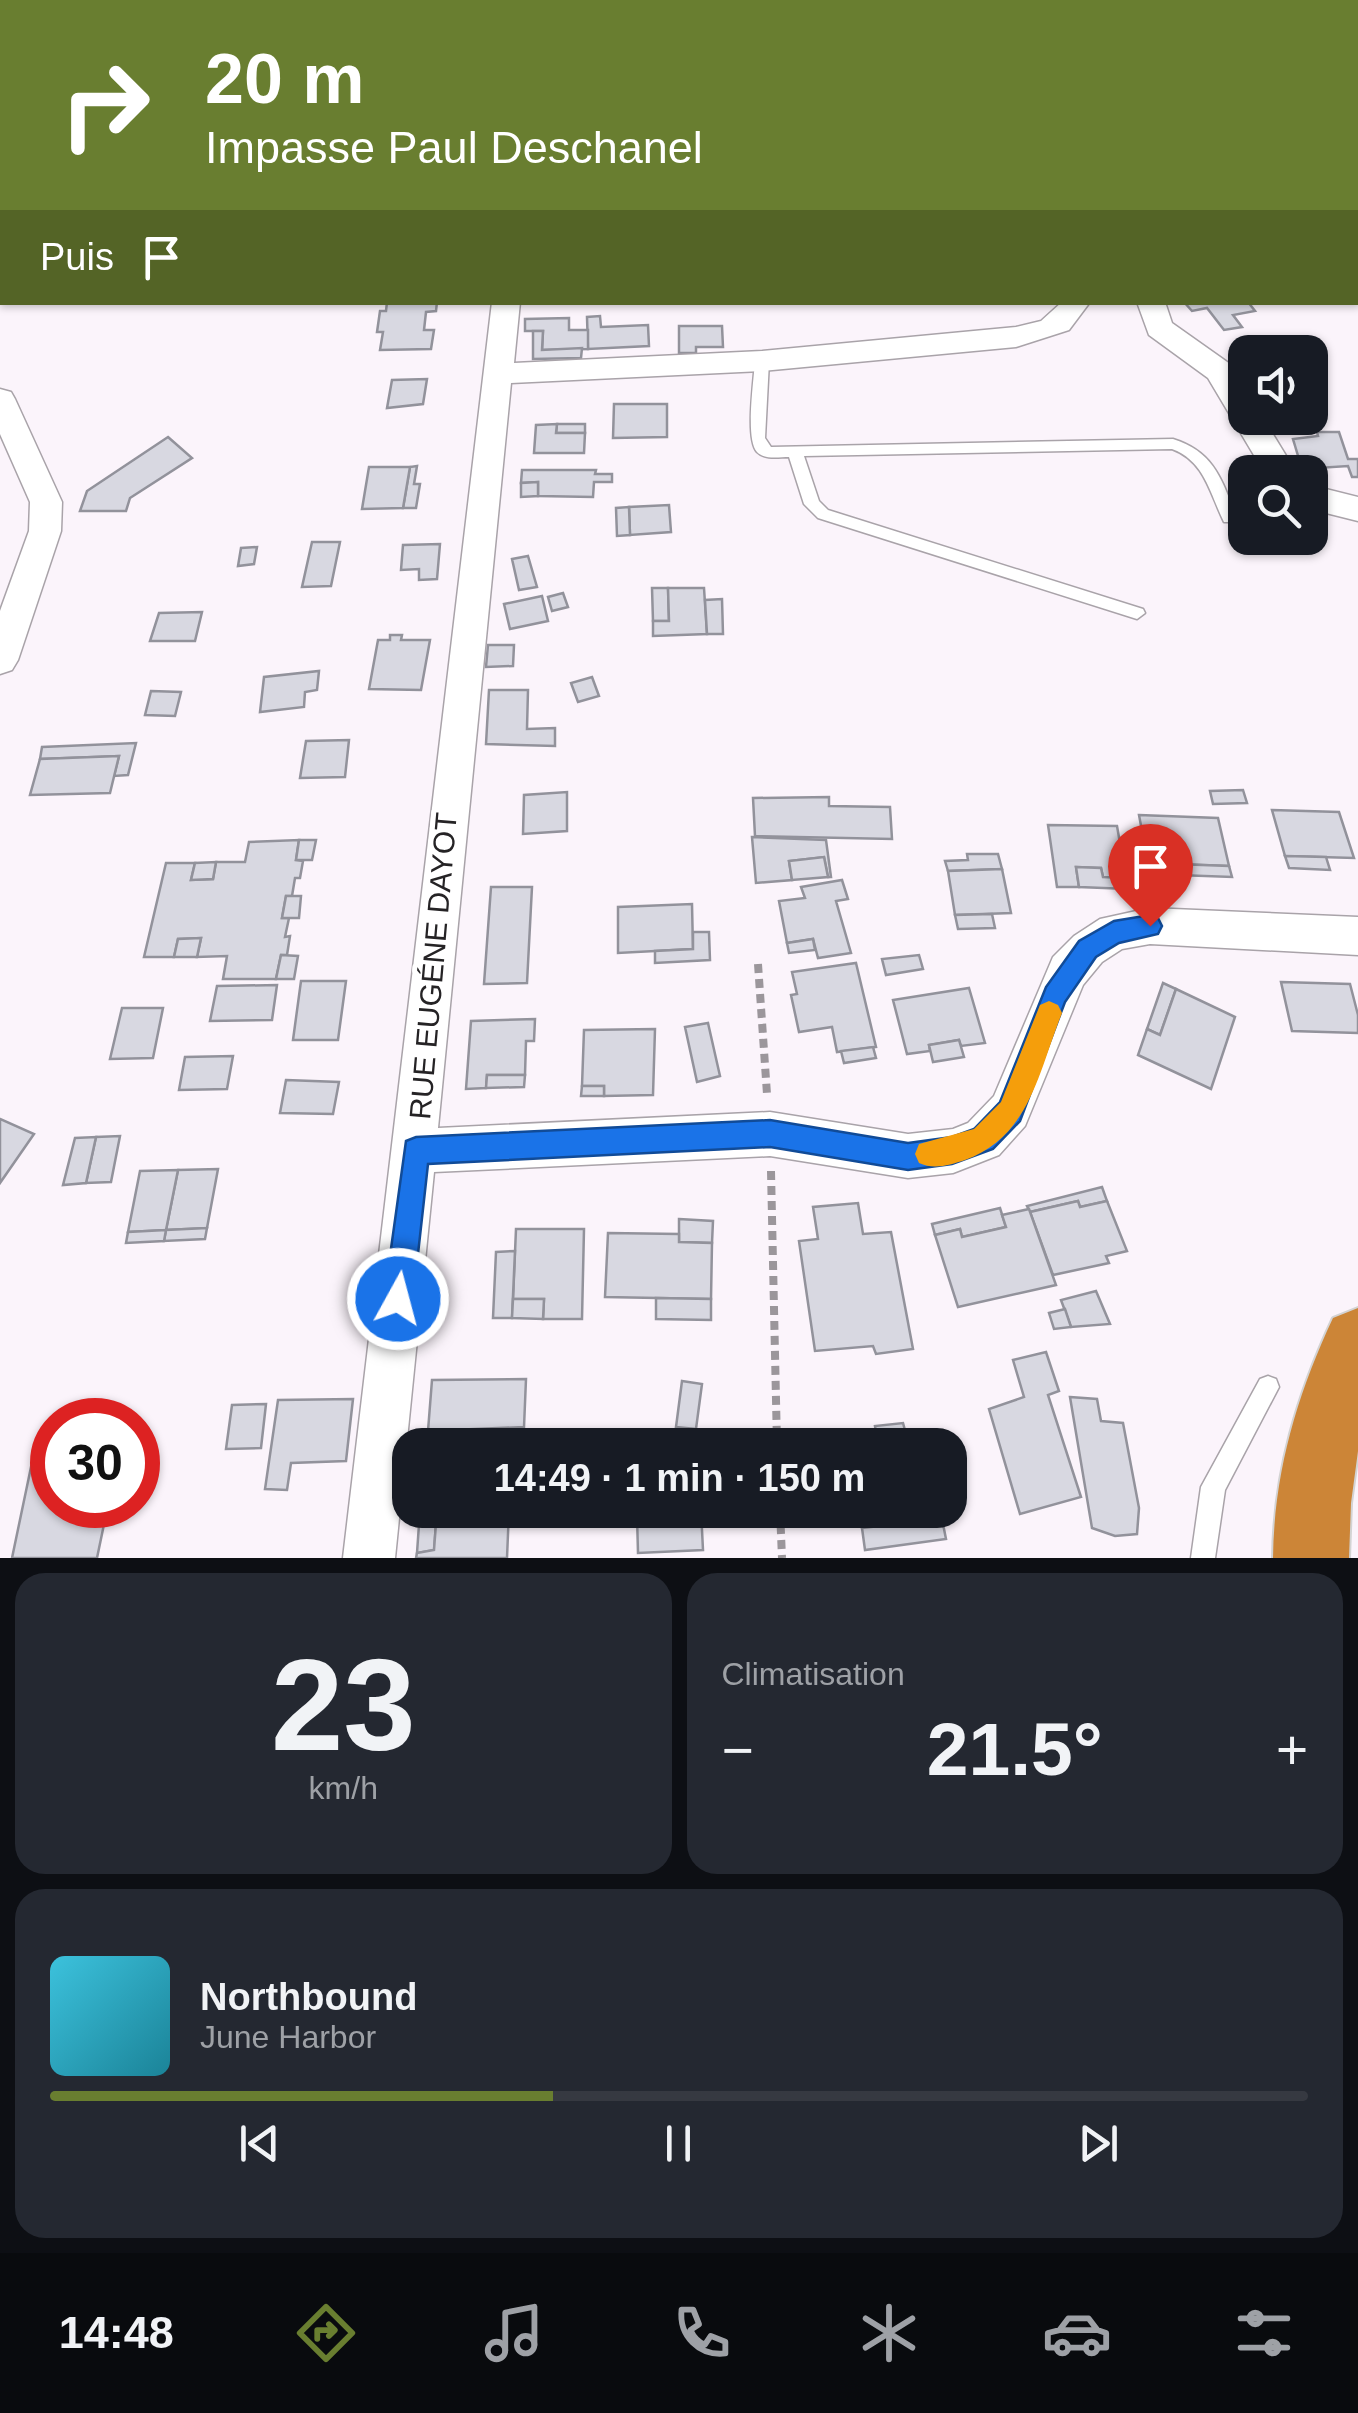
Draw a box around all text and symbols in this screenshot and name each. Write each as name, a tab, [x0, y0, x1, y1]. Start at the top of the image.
icon: right	[40, 40, 170, 170]
text: 20 m	[205, 40, 365, 118]
text: Impasse Paul Deschanel	[205, 122, 703, 173]
icon: arrive	[134, 230, 189, 285]
text: Puis	[40, 236, 114, 278]
map controls	[1228, 335, 1328, 555]
button: sound	[1228, 335, 1328, 435]
button: search	[1228, 455, 1328, 555]
street label: RUE EUGÉNE DAYOT	[403, 811, 463, 1121]
pin	[1108, 824, 1193, 927]
icon: arrive	[1123, 839, 1178, 894]
position arrow	[346, 1247, 450, 1351]
speed limit sign: 30	[30, 1398, 160, 1528]
text: 14:49 · 1 min · 150 m	[494, 1457, 865, 1499]
text: 23	[271, 1632, 416, 1778]
text: Climatisation	[722, 1656, 905, 1692]
text: 21.5°	[927, 1707, 1103, 1791]
text: −	[722, 1719, 754, 1781]
text: +	[1276, 1719, 1308, 1781]
text: km/h	[309, 1770, 378, 1806]
text: Northbound	[200, 1976, 417, 2018]
text: June Harbor	[200, 2019, 376, 2055]
icon: previous	[232, 2116, 287, 2171]
icon: pause	[651, 2116, 706, 2171]
icon: next	[1071, 2116, 1126, 2171]
icon: directions	[291, 2298, 361, 2368]
icon: music	[479, 2298, 549, 2368]
icon: phone	[667, 2298, 737, 2368]
icon: climate	[854, 2298, 924, 2368]
icon: car	[1042, 2298, 1112, 2368]
icon: filters	[1229, 2298, 1299, 2368]
text: 14:48	[59, 2307, 174, 2358]

